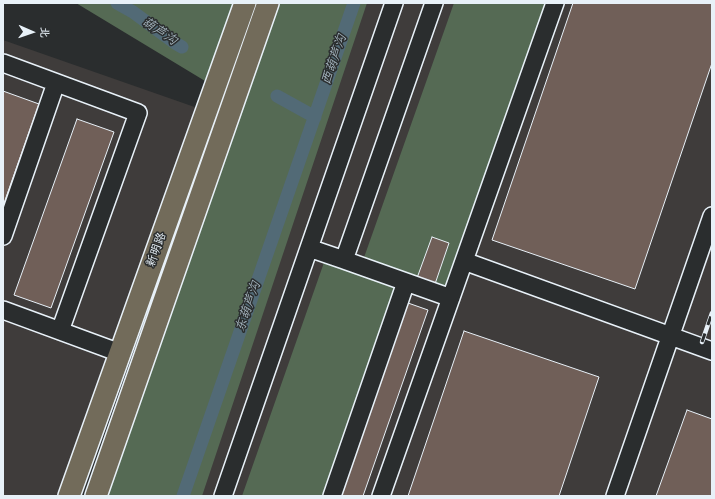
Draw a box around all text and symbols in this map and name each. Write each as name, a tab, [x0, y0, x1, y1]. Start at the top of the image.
north arrow	[12, 12, 52, 52]
water label: 葫芦沟	[138, 15, 180, 49]
text: 北	[37, 27, 52, 38]
water label: 西葫芦沟	[319, 33, 351, 87]
street label: 新明路	[144, 231, 170, 269]
water label: 东葫芦沟	[233, 280, 265, 334]

